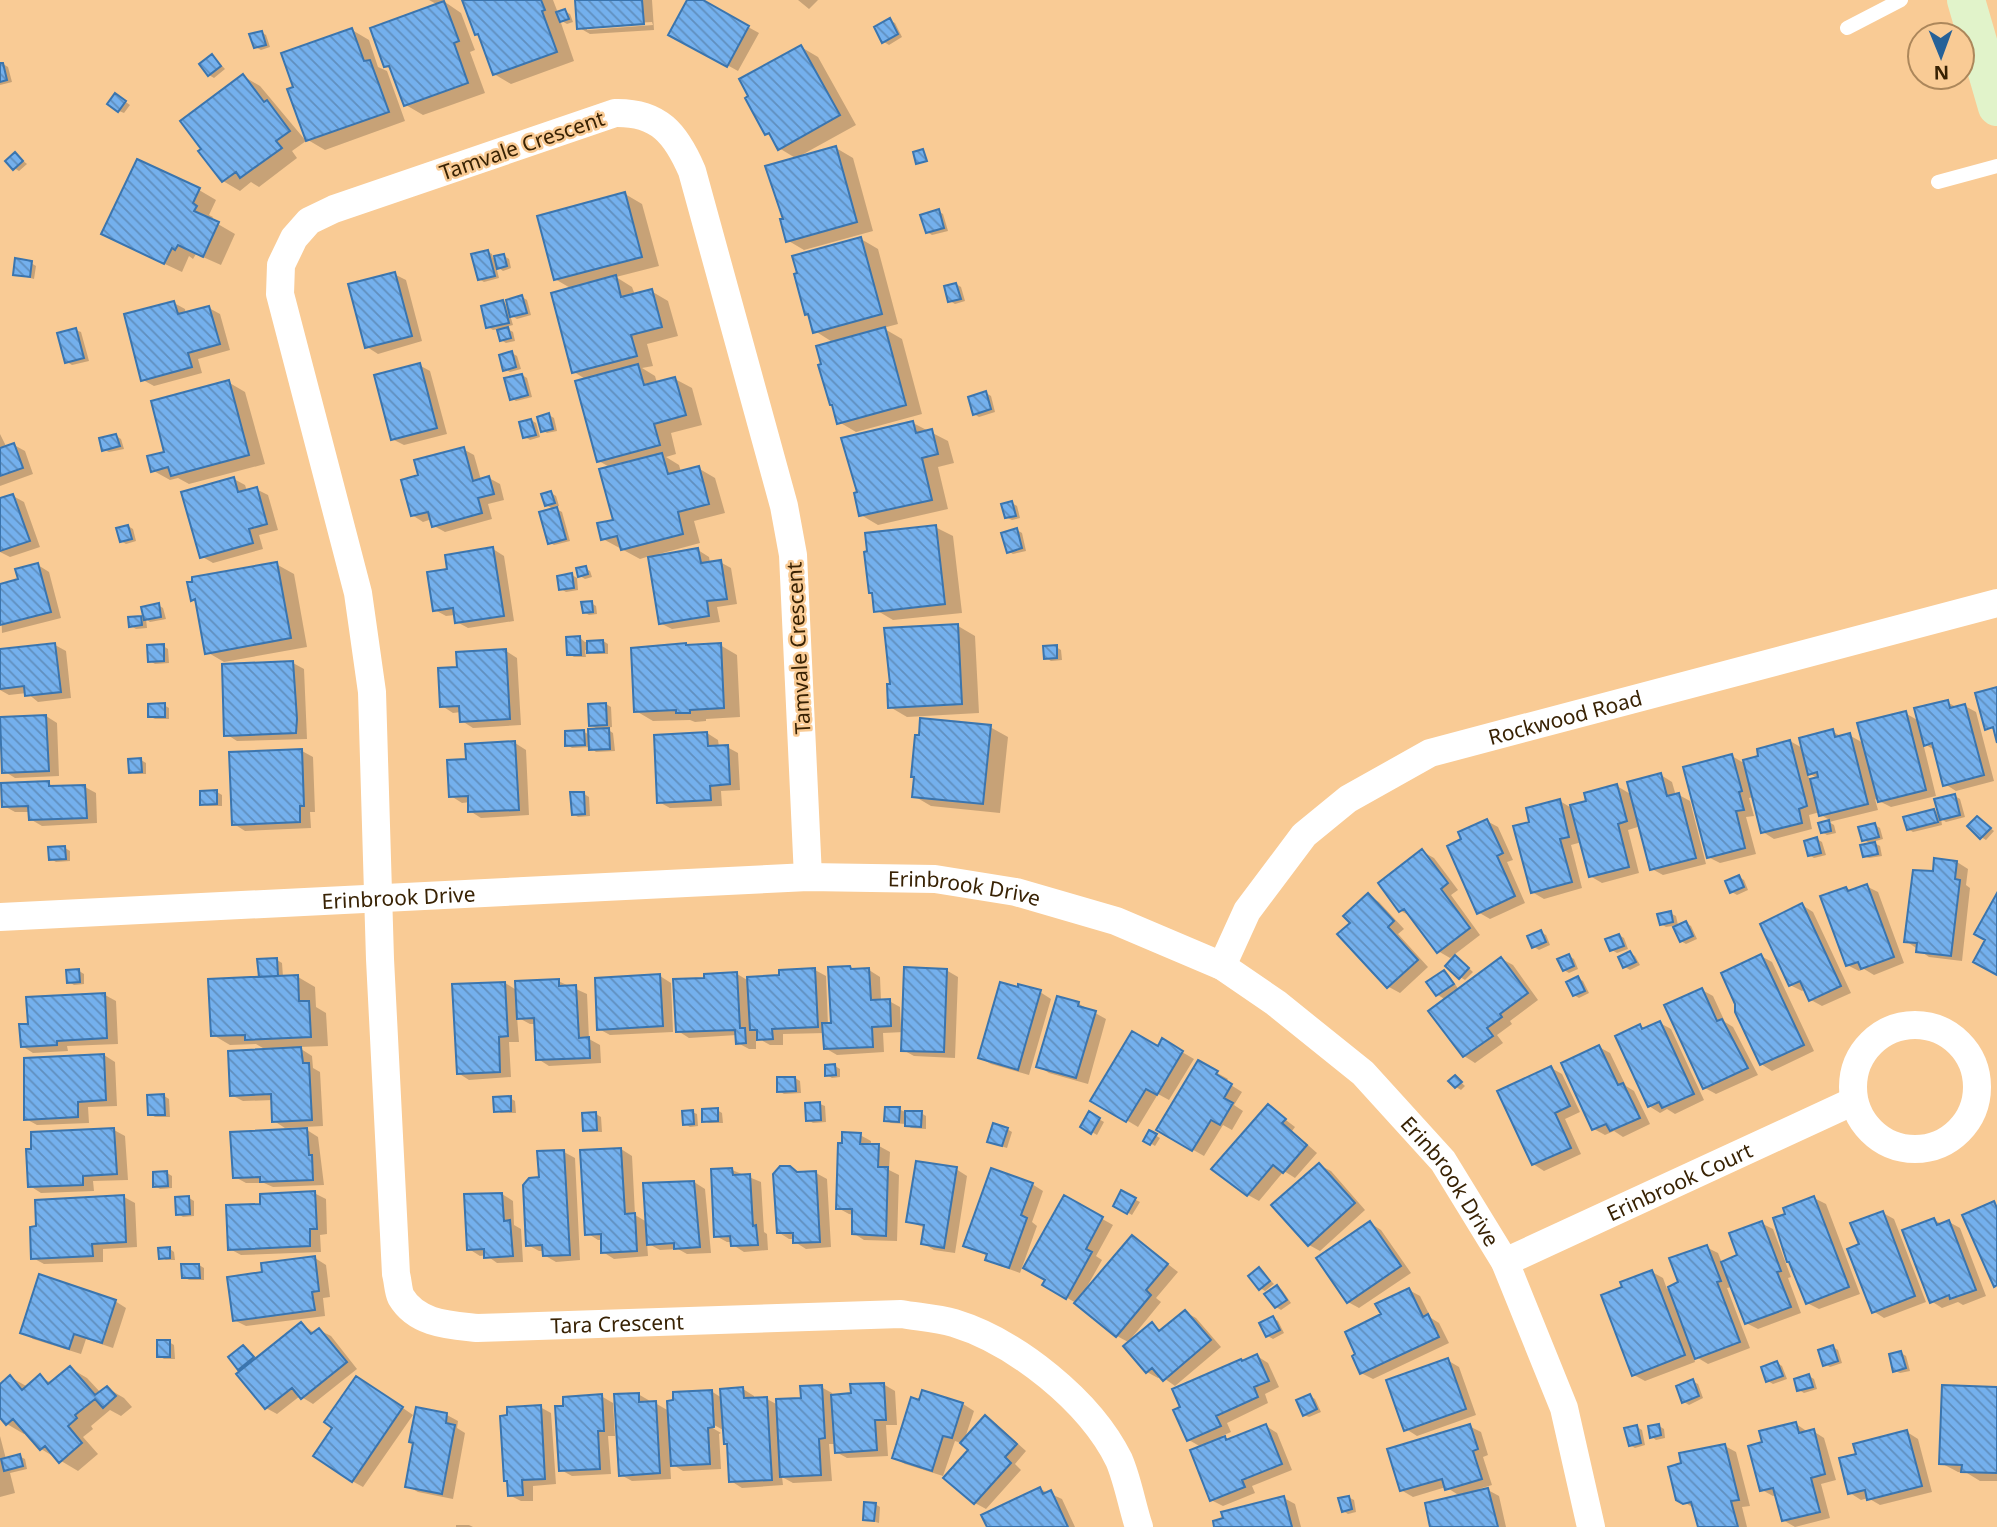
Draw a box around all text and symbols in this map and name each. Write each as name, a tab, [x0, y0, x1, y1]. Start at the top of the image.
north arrow	[1906, 21, 1976, 91]
text: N	[1933, 60, 1949, 86]
street label: Tamvale Crescent	[436, 104, 608, 186]
street label: Tamvale Crescent	[779, 561, 816, 735]
street label: Rockwood Road	[1485, 684, 1645, 751]
street label: Erinbrook Drive	[888, 864, 1044, 912]
street label: Erinbrook Drive	[321, 879, 476, 915]
street label: Erinbrook Drive	[1395, 1110, 1506, 1252]
street label: Erinbrook Court	[1602, 1136, 1757, 1227]
street label: Tara Crescent	[550, 1307, 685, 1340]

